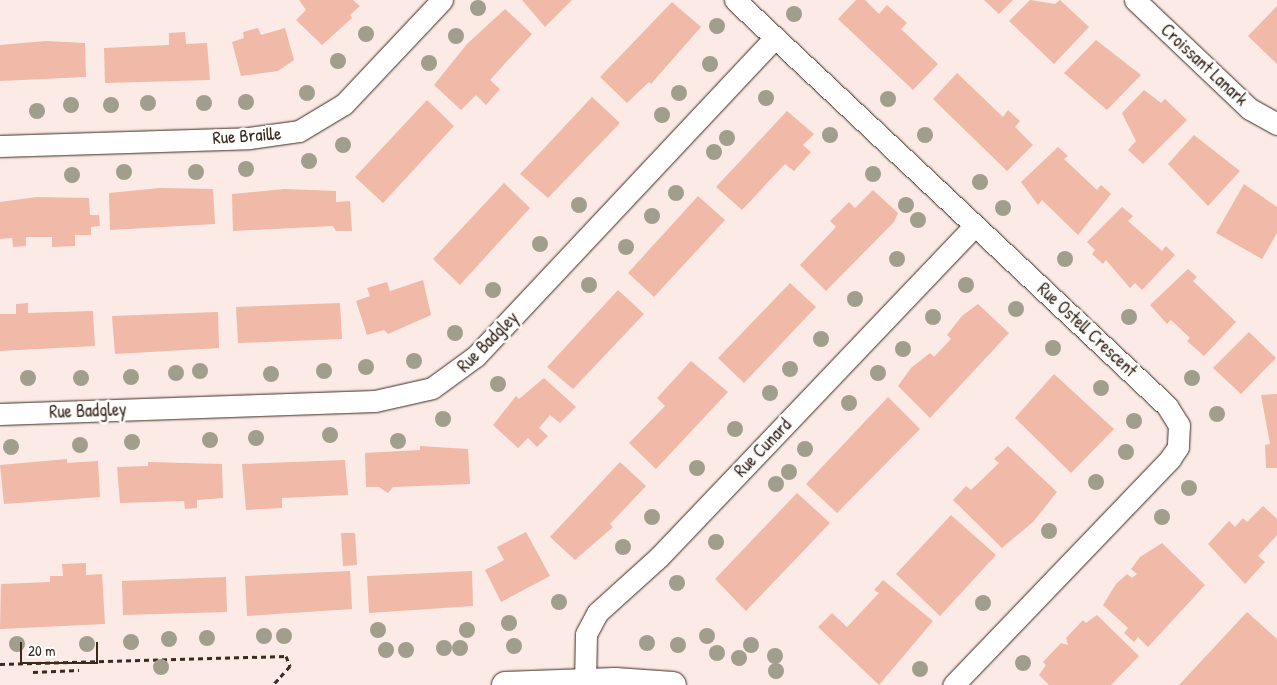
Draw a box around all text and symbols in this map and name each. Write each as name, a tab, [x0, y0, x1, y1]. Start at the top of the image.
street label: Croissant Lanark	[1156, 19, 1252, 111]
street label: Rue Braille	[212, 123, 282, 149]
street label: Rue Ostell Crescent	[1033, 278, 1141, 382]
street label: Rue Badgley	[453, 307, 523, 377]
street label: Rue Badgley	[49, 399, 127, 423]
street label: Rue Cunard	[730, 414, 796, 482]
scale bar	[22, 632, 100, 664]
text: 20 m	[28, 640, 55, 661]

